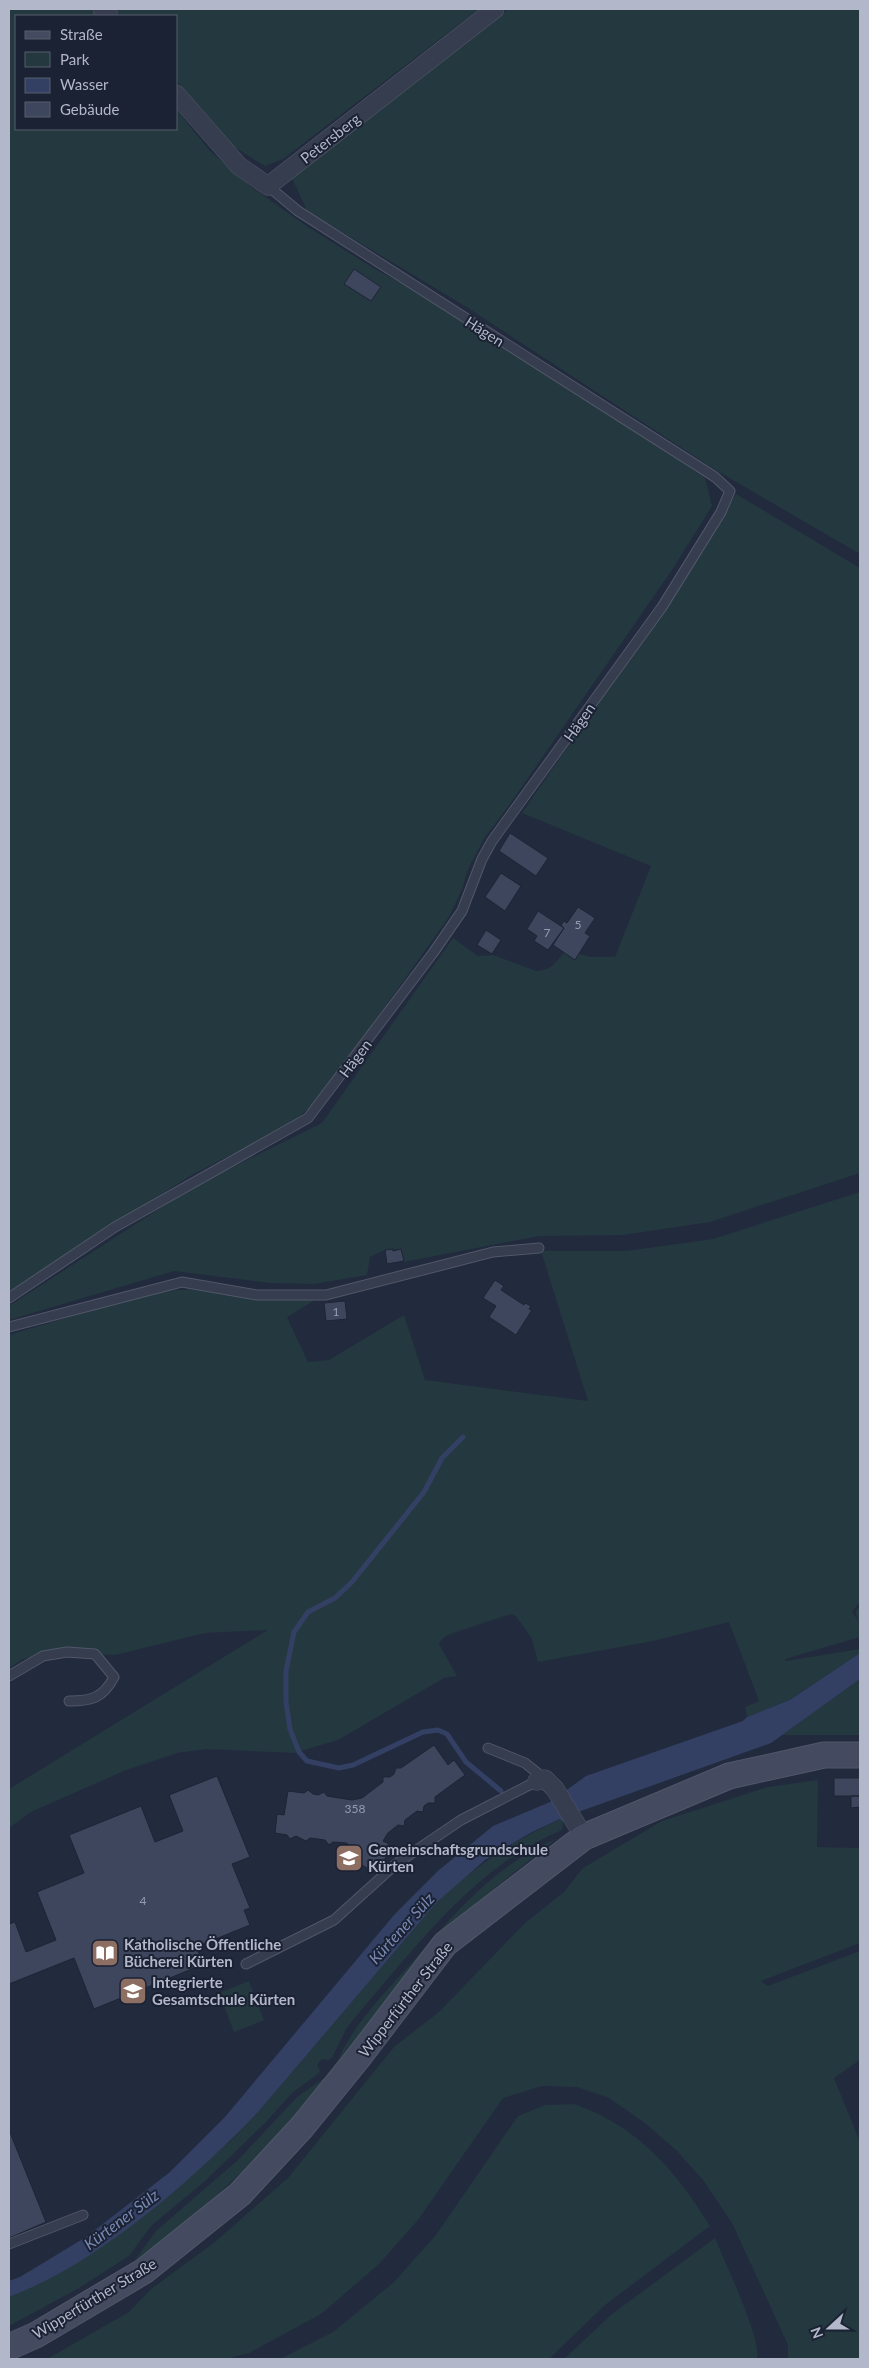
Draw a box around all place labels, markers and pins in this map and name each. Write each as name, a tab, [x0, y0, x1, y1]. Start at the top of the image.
place label: Gemeinschaftsgrundschule Kürten	[368, 1840, 548, 1875]
school or university icon: Gemeinschaftsgrundschule Kürten	[334, 1843, 364, 1873]
place label: Katholische Öffentliche Bücherei Kürten	[124, 1935, 281, 1970]
library icon: Katholische Öffentliche Bücherei Kürten	[90, 1938, 120, 1968]
place label: Integrierte Gesamtschule Kürten	[152, 1973, 295, 2008]
school or university icon: Integrierte Gesamtschule Kürten	[118, 1976, 148, 2006]

